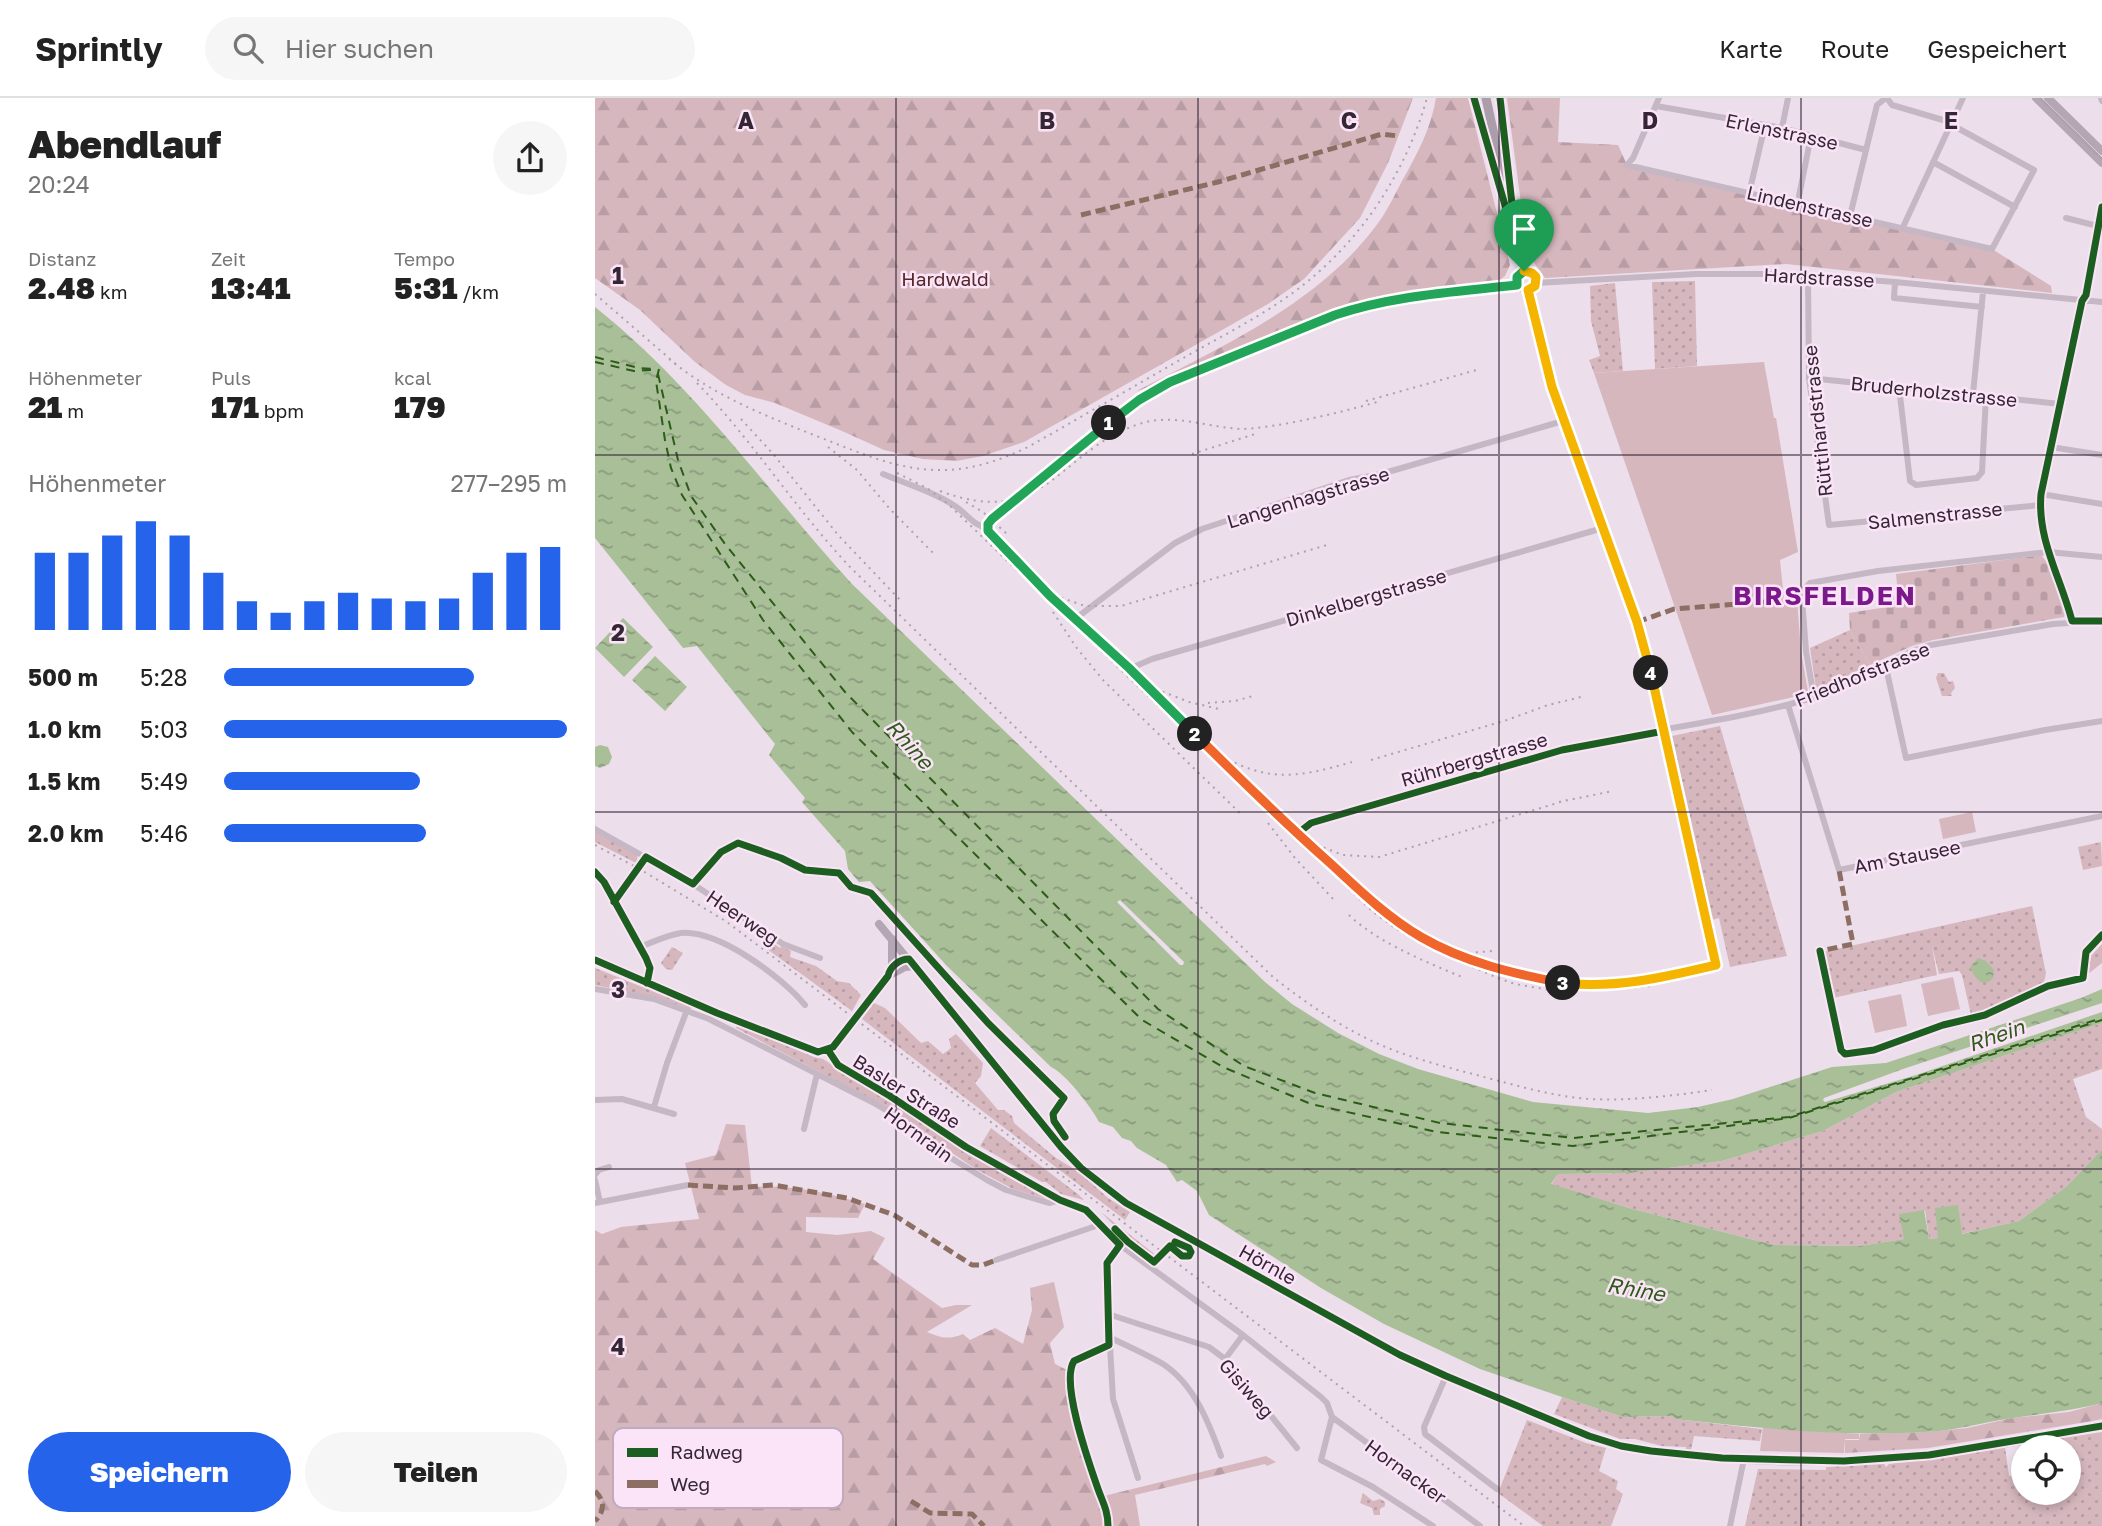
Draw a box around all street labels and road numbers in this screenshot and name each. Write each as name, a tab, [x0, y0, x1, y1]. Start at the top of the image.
street label: Erlenstrasse	[1724, 108, 1840, 154]
street label: Lindenstrasse	[1745, 180, 1875, 232]
street label: Hardstrasse	[1763, 263, 1875, 291]
street label: Rüttihardstrasse	[1798, 344, 1836, 498]
street label: Bruderholzstrasse	[1849, 371, 2019, 411]
street label: Langenhagstrasse	[1224, 461, 1392, 533]
street label: Salmenstrasse	[1867, 496, 2003, 534]
street label: Dinkelbergstrasse	[1283, 563, 1449, 631]
street label: Friedhofstrasse	[1791, 637, 1933, 711]
street label: Rührbergstrasse	[1398, 727, 1550, 791]
street label: Am Stausee	[1852, 834, 1962, 878]
street label: Heerweg	[703, 884, 783, 950]
street label: Basler Straße	[849, 1049, 965, 1133]
street label: Hornrain	[880, 1101, 958, 1167]
street label: Hörnle	[1235, 1239, 1301, 1289]
street label: Gisiweg	[1215, 1353, 1279, 1423]
street label: Hornacker	[1361, 1434, 1452, 1509]

